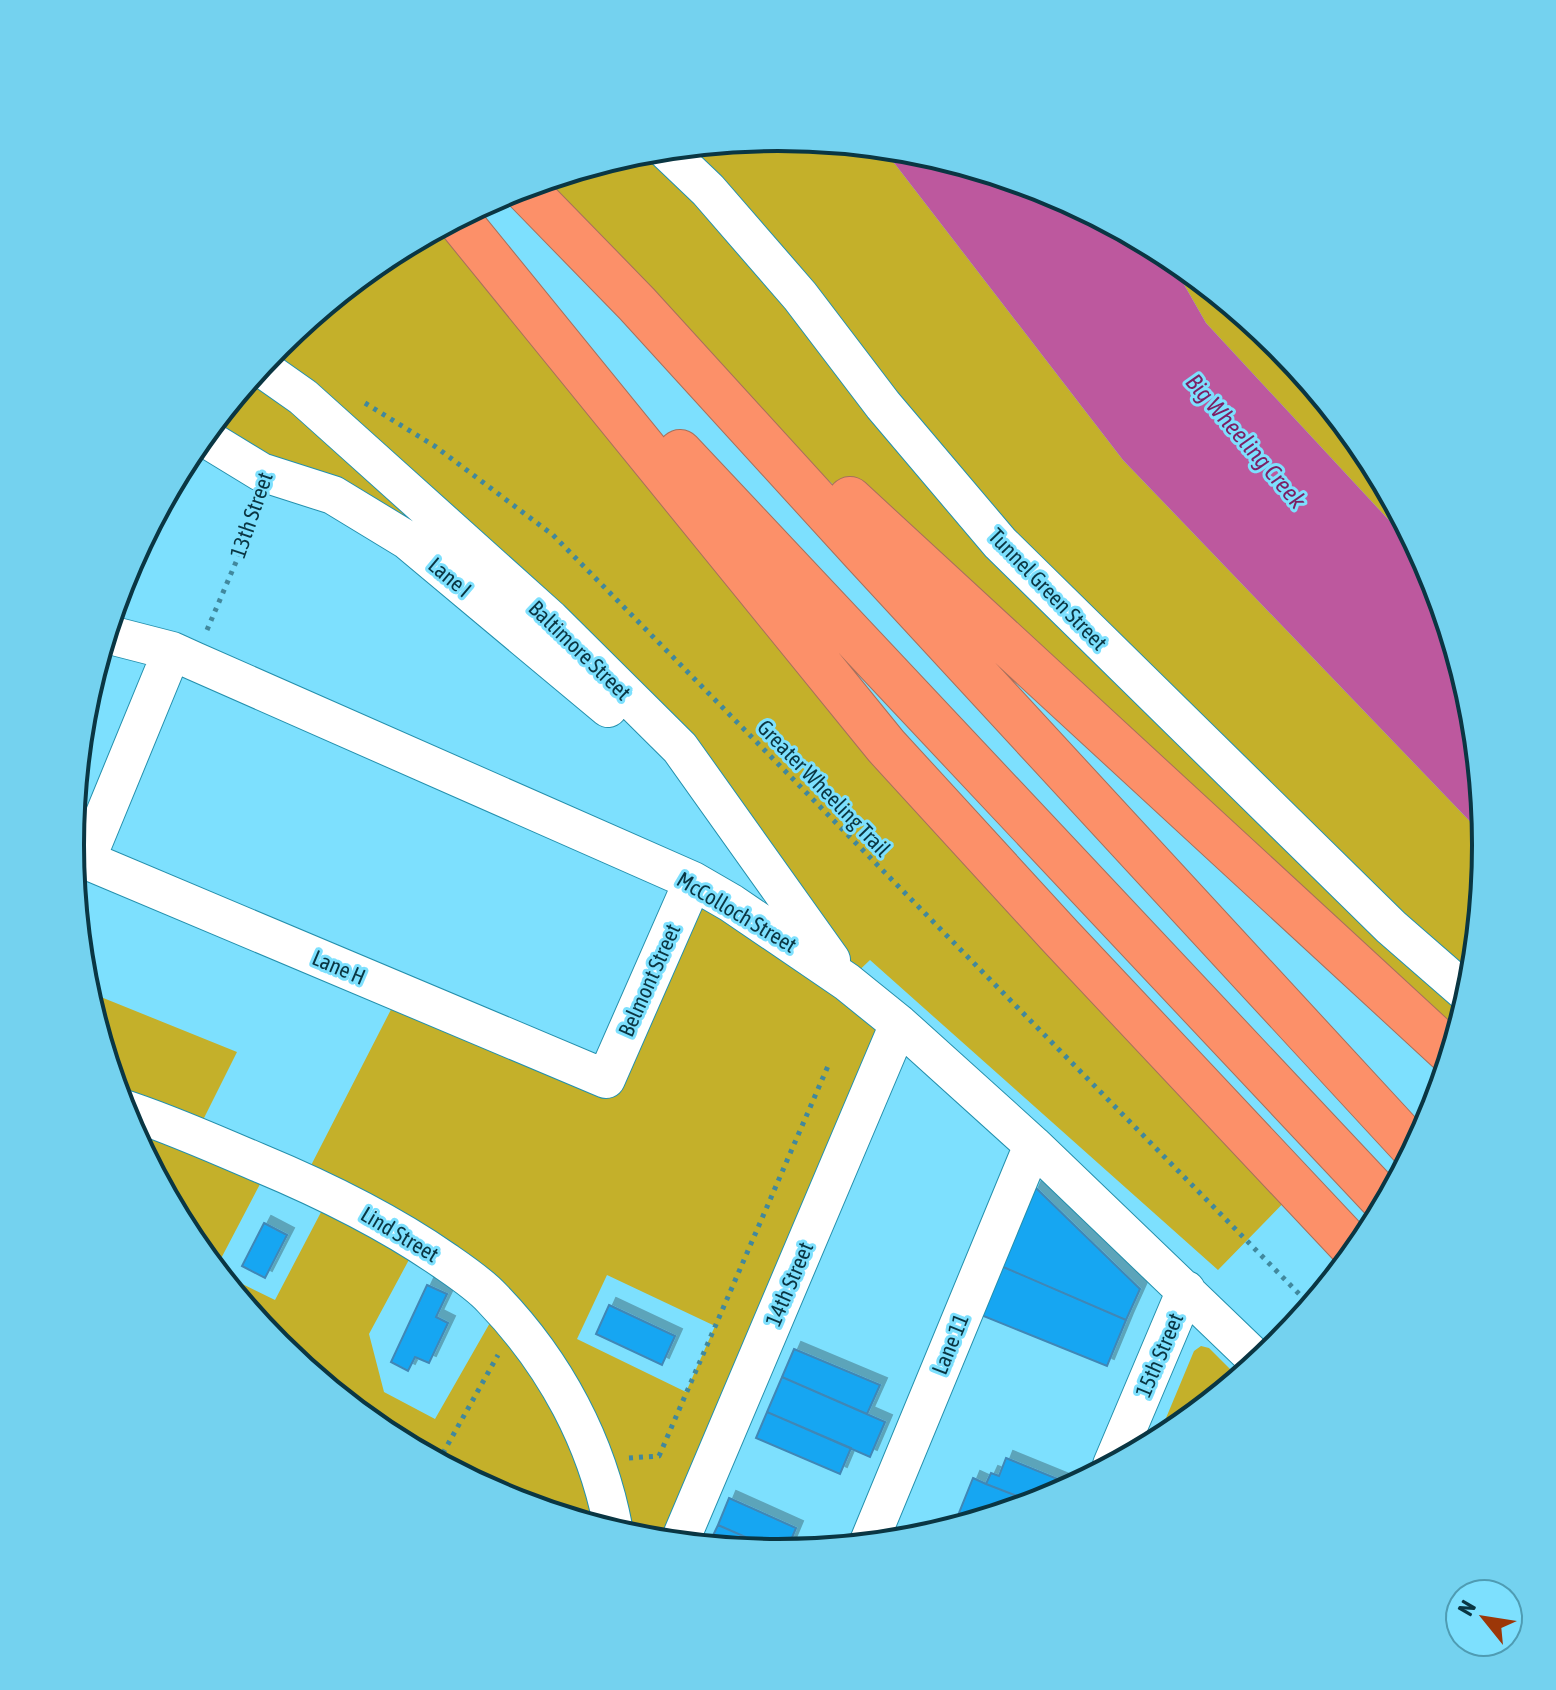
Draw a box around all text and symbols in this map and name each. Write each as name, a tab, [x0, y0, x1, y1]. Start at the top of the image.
water label: Big Wheeling Creek	[1180, 368, 1312, 514]
street label: 13th Street	[224, 469, 278, 561]
street label: Tunnel Green Street	[983, 523, 1113, 655]
street label: Lane I	[423, 552, 477, 602]
street label: Baltimore Street	[524, 595, 636, 705]
street label: Greater Wheeling Trail	[752, 714, 896, 862]
street label: McColloch Street	[672, 866, 802, 958]
street label: Belmont Street	[613, 920, 685, 1040]
street label: Lane H	[309, 944, 369, 990]
street label: Lind Street	[356, 1201, 444, 1267]
street label: 14th Street	[760, 1238, 818, 1330]
street label: 15th Street	[1130, 1309, 1188, 1401]
street label: Lane 11	[926, 1310, 974, 1378]
north arrow	[1444, 1578, 1524, 1658]
text: N	[1452, 1596, 1481, 1620]

